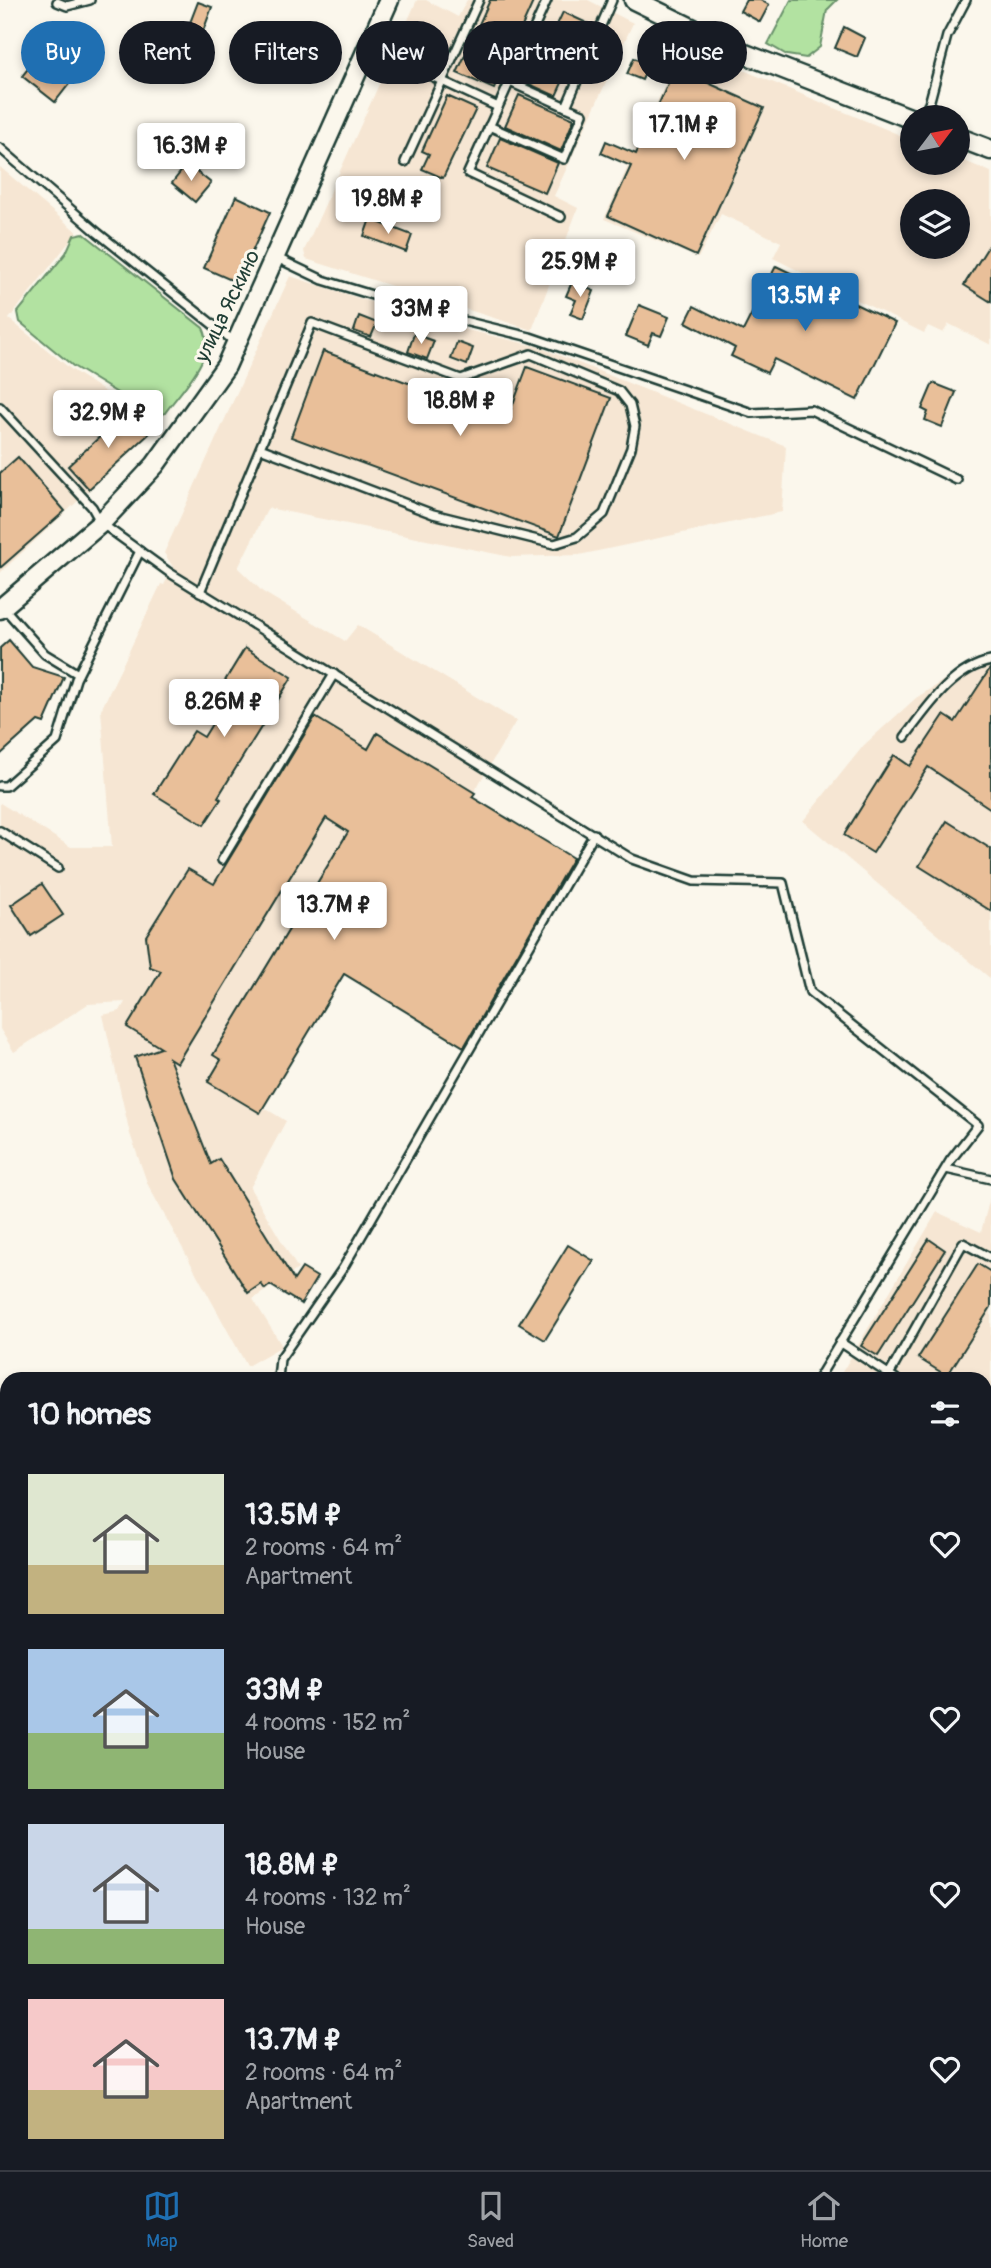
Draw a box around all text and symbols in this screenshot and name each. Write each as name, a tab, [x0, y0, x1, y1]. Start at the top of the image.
chip: Buy	[21, 21, 105, 84]
chip: Rent	[119, 21, 215, 84]
chip: Filters	[229, 21, 342, 84]
chip: New	[356, 21, 449, 84]
chip: Apartment	[463, 21, 623, 84]
chip: House	[637, 21, 747, 84]
pin: 17.1M ₽	[619, 102, 749, 162]
north arrow	[900, 105, 970, 175]
map controls	[900, 105, 970, 259]
text: 17.1M ₽	[649, 110, 719, 139]
pin: 16.3M ₽	[126, 124, 256, 183]
text: 16.3M ₽	[153, 131, 229, 160]
pin: 19.8M ₽	[323, 176, 453, 236]
text: 19.8M ₽	[352, 184, 424, 213]
button: layers	[900, 189, 970, 259]
pin: 25.9M ₽	[515, 240, 645, 299]
street label: улица Яскино	[188, 246, 266, 368]
text: 25.9M ₽	[541, 247, 619, 276]
pin: 13.5M ₽	[740, 274, 870, 333]
text: 13.5M ₽	[768, 281, 842, 310]
pin: 33M ₽	[372, 286, 470, 346]
text: 33M ₽	[390, 294, 452, 323]
pin: 18.8M ₽	[395, 378, 525, 438]
text: 18.8M ₽	[424, 386, 496, 415]
pin: 32.9M ₽	[43, 391, 173, 450]
text: 32.9M ₽	[69, 398, 147, 427]
pin: 8.26M ₽	[159, 680, 289, 739]
text: 8.26M ₽	[185, 687, 263, 716]
pin: 13.7M ₽	[269, 883, 399, 942]
text: 13.7M ₽	[297, 890, 371, 919]
icon: filters	[926, 1395, 964, 1433]
text: 10 homes	[28, 1396, 151, 1433]
text: 13.5M ₽	[245, 1496, 342, 1533]
icon: home	[84, 1502, 168, 1586]
icon: heart	[926, 1525, 964, 1563]
text: 2 rooms · 64 m²	[245, 1533, 402, 1562]
text: Apartment	[245, 1562, 352, 1591]
text: 33M ₽	[245, 1671, 325, 1708]
icon: home	[84, 1677, 168, 1761]
icon: heart	[926, 1700, 964, 1738]
text: 4 rooms · 152 m²	[245, 1708, 411, 1737]
text: House	[245, 1737, 305, 1766]
text: 18.8M ₽	[245, 1846, 340, 1883]
icon: home	[84, 1852, 168, 1936]
icon: heart	[926, 1875, 964, 1913]
text: 4 rooms · 132 m²	[245, 1883, 411, 1912]
text: House	[245, 1912, 305, 1941]
text: 13.7M ₽	[245, 2021, 342, 2058]
icon: home	[84, 2027, 168, 2111]
icon: heart	[926, 2050, 964, 2088]
text: 2 rooms · 64 m²	[245, 2058, 402, 2087]
text: Apartment	[245, 2087, 352, 2116]
tab: Map	[143, 2187, 181, 2253]
tab: Saved	[467, 2187, 514, 2253]
tab: Home	[800, 2187, 848, 2253]

